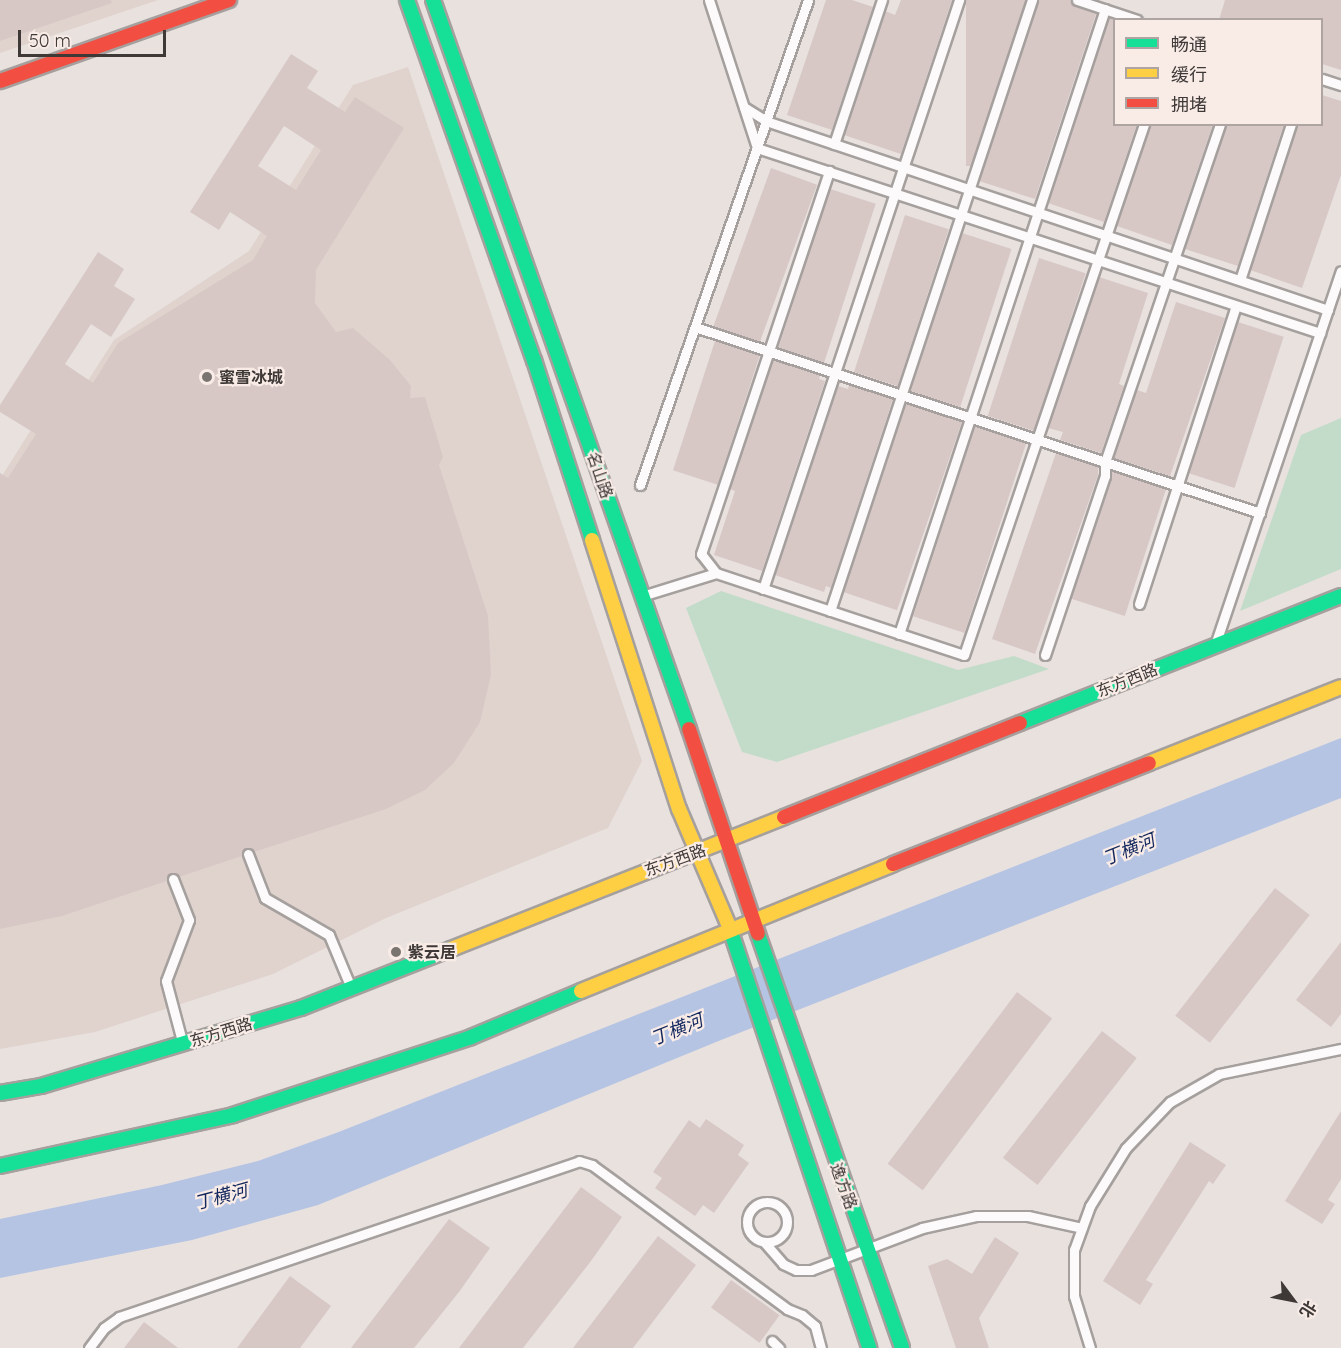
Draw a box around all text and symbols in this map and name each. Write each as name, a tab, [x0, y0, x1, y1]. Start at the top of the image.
scale bar	[21, 18, 170, 56]
legend	[1113, 18, 1323, 126]
text: 50 m	[29, 29, 71, 52]
text: 畅通	[1171, 33, 1207, 56]
text: 缓行	[1171, 63, 1207, 86]
text: 拥堵	[1171, 93, 1207, 116]
place label: 蜜雪冰城	[219, 367, 283, 387]
marker: 蜜雪冰城	[200, 370, 214, 384]
street label: 名山路	[583, 449, 617, 501]
street label: 东方西路	[1094, 659, 1160, 701]
water label: 丁横河	[1100, 830, 1158, 870]
street label: 东方西路	[642, 840, 708, 880]
place label: 紫云居	[408, 942, 456, 962]
marker: 紫云居	[389, 945, 403, 959]
water label: 丁横河	[648, 1010, 706, 1050]
street label: 东方西路	[188, 1013, 254, 1051]
street label: 逸方路	[827, 1160, 861, 1212]
water label: 丁横河	[192, 1180, 250, 1214]
north arrow	[1263, 1270, 1323, 1330]
text: 北	[1296, 1297, 1321, 1322]

